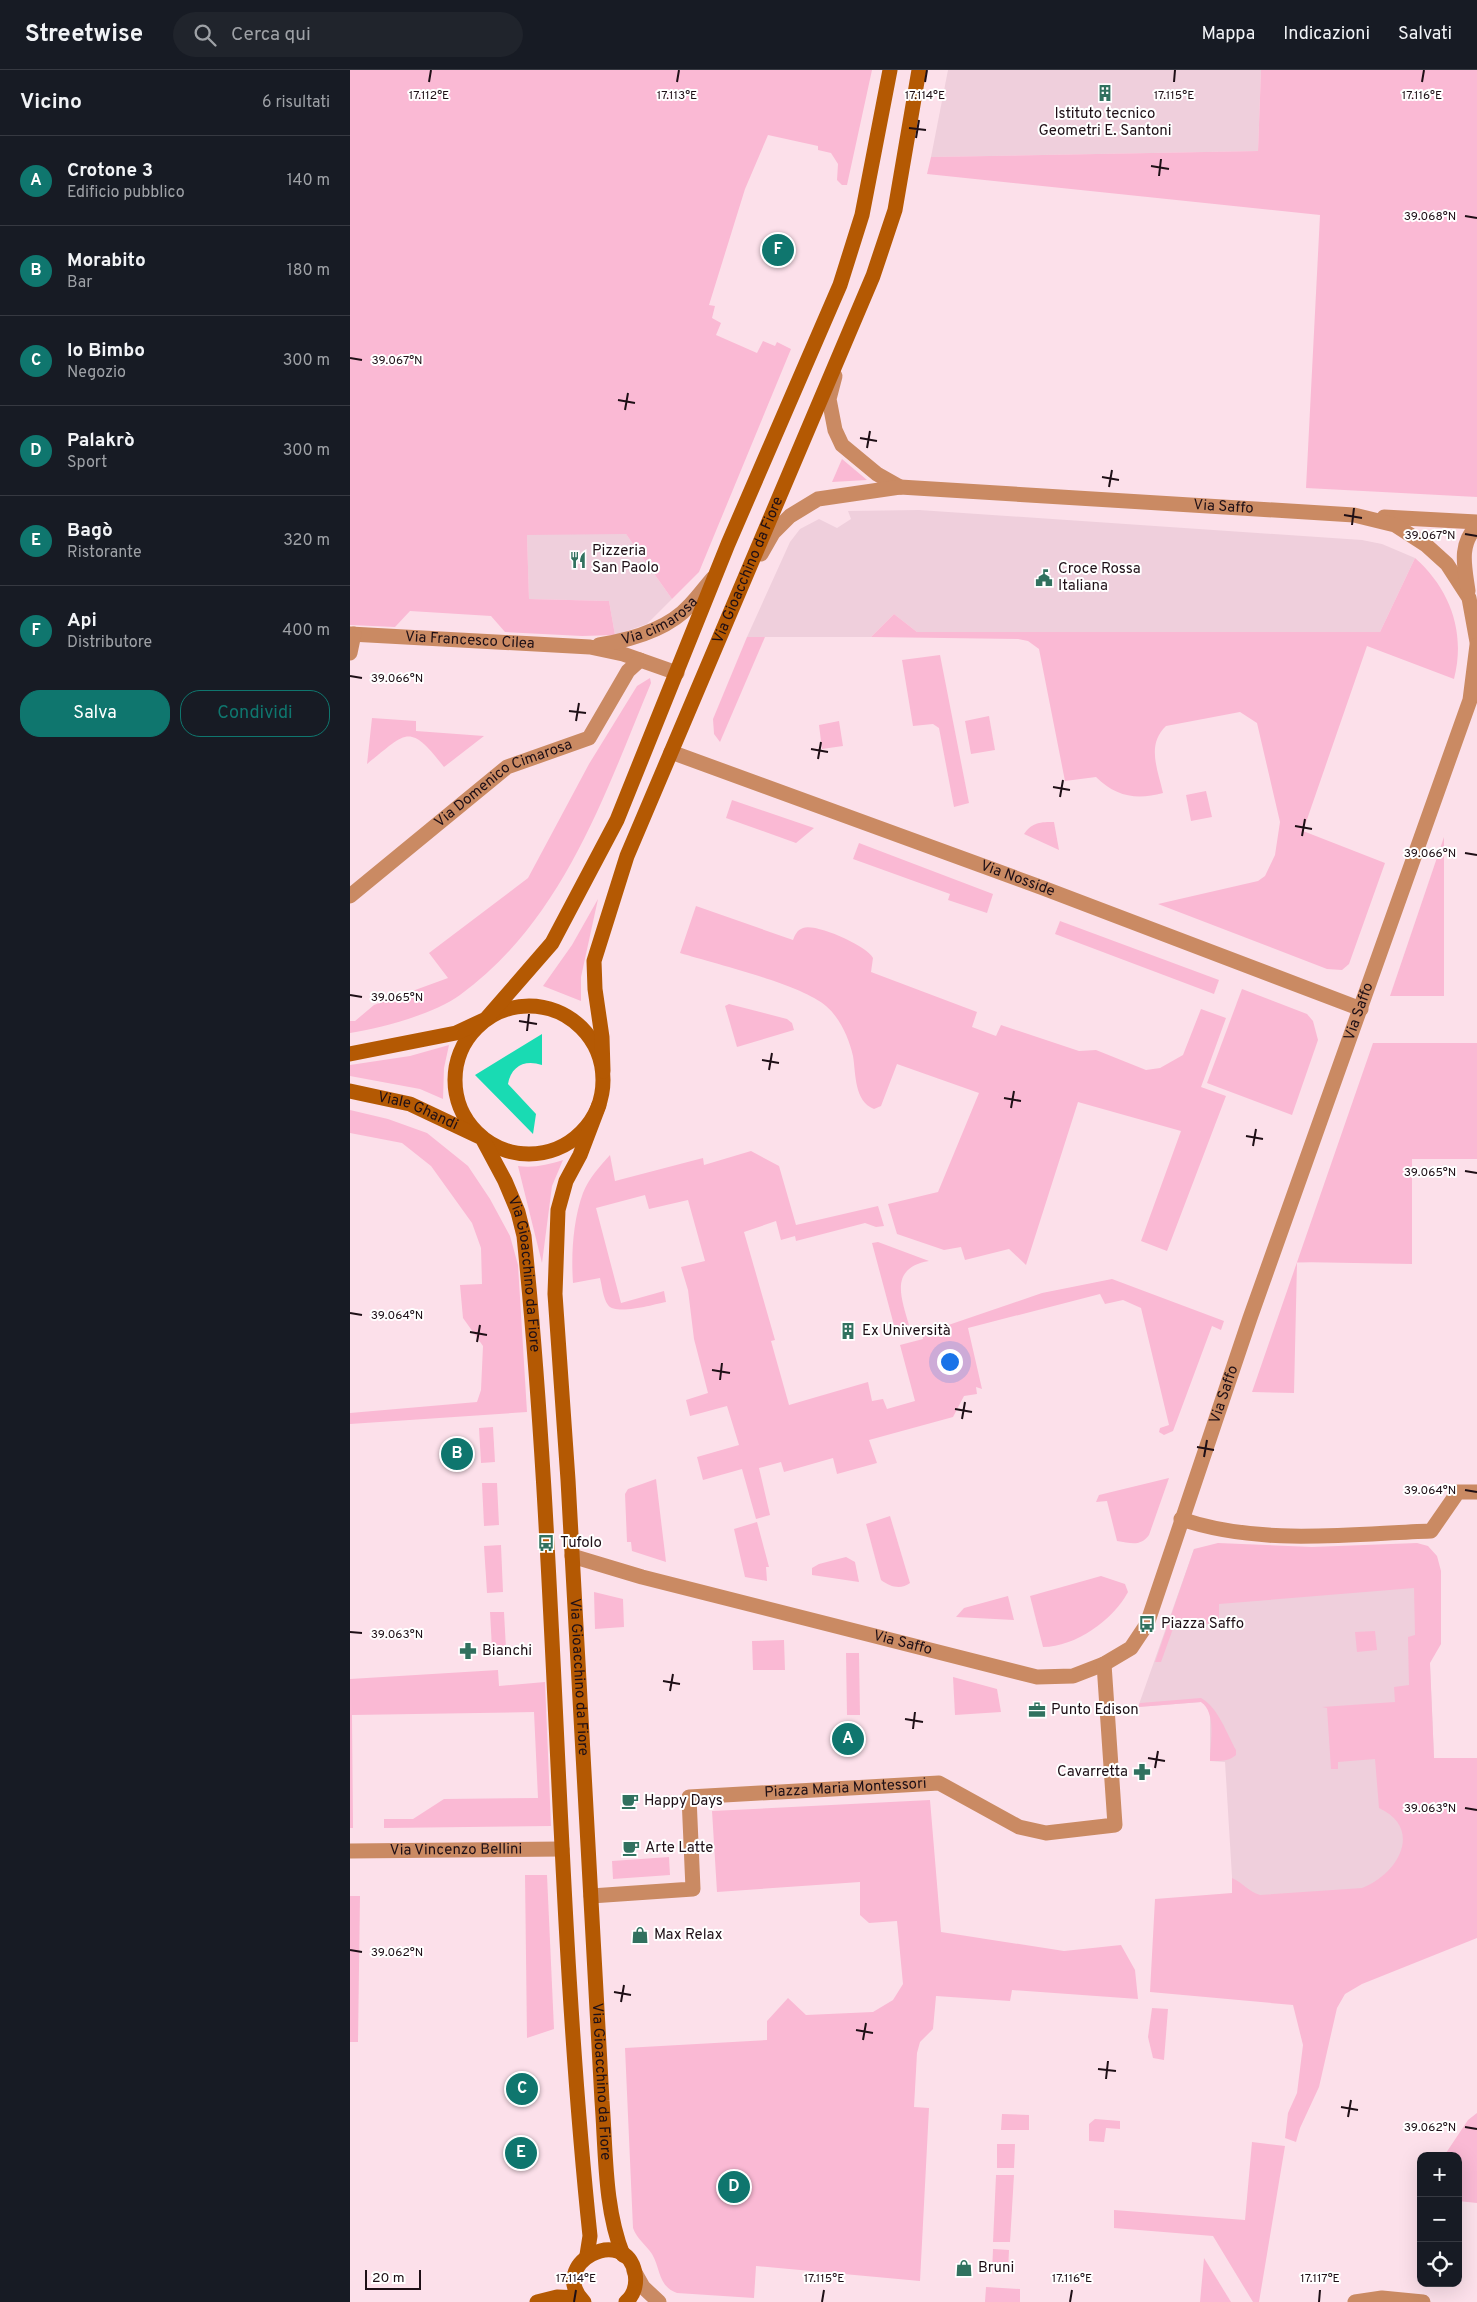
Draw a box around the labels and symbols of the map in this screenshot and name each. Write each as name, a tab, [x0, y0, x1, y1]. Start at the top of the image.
building icon: Istituto tecnico Geometri E. Santoni	[1095, 83, 1115, 103]
text: 17.112°E	[409, 88, 449, 104]
text: 17.113°E	[657, 88, 697, 104]
text: 17.114°E	[905, 88, 945, 104]
text: 17.115°E	[1154, 88, 1194, 104]
text: 17.116°E	[1402, 88, 1442, 104]
place label: Istituto tecnico Geometri E. Santoni	[1038, 105, 1172, 141]
text: 39.068°N	[1404, 209, 1456, 225]
pin: F	[762, 231, 794, 269]
text: 39.067°N	[371, 353, 423, 369]
street label: Via Gioacchino da Fiore	[709, 494, 788, 647]
street label: Via Saffo	[1193, 496, 1254, 518]
text: 39.067°N	[1404, 528, 1456, 544]
place label: Pizzeria San Paolo	[592, 542, 659, 578]
restaurant icon: Pizzeria San Paolo	[568, 550, 588, 570]
place label: Croce Rossa Italiana	[1058, 560, 1141, 596]
public building icon: Croce Rossa Italiana	[1034, 568, 1054, 588]
street label: Via cimarosa	[619, 593, 702, 650]
street label: Via Francesco Cilea	[404, 627, 535, 653]
text: 39.066°N	[371, 671, 423, 687]
street label: Via Domenico Cimarosa	[431, 735, 575, 832]
text: 39.066°N	[1404, 846, 1456, 862]
street label: Via Nosside	[978, 856, 1058, 901]
street label: Via Saffo	[1340, 980, 1378, 1043]
text: 39.065°N	[371, 990, 423, 1006]
street label: Viale Ghandi	[376, 1088, 461, 1135]
text: 39.065°N	[1404, 1165, 1456, 1181]
street label: Via Gioacchino da Fiore	[503, 1193, 544, 1353]
text: 39.064°N	[371, 1308, 423, 1324]
building icon: Ex Università	[838, 1321, 858, 1341]
place label: Ex Università	[862, 1322, 951, 1341]
your location	[937, 1349, 963, 1375]
street label: Via Saffo	[1206, 1363, 1243, 1426]
pin: B	[441, 1435, 473, 1473]
text: 39.064°N	[1404, 1483, 1456, 1499]
bus stop icon: Tufolo	[536, 1533, 556, 1553]
place label: Tufolo	[560, 1534, 602, 1553]
street label: Via Gioacchino da Fiore	[565, 1598, 593, 1756]
bus stop icon: Piazza Saffo	[1137, 1614, 1157, 1634]
place label: Piazza Saffo	[1161, 1615, 1244, 1634]
street label: Via Saffo	[871, 1626, 934, 1660]
text: 39.063°N	[371, 1627, 423, 1643]
pharmacy icon: Bianchi	[458, 1641, 478, 1661]
place label: Bianchi	[482, 1642, 532, 1661]
office icon: Punto Edison	[1027, 1700, 1047, 1720]
place label: Punto Edison	[1051, 1701, 1139, 1720]
pin: A	[832, 1720, 864, 1758]
pharmacy icon: Cavarretta	[1132, 1762, 1152, 1782]
place label: Cavarretta	[1057, 1763, 1128, 1782]
street label: Piazza Maria Montessori	[764, 1774, 927, 1802]
cafe icon: Happy Days	[620, 1791, 640, 1811]
place label: Happy Days	[644, 1792, 723, 1811]
text: 39.063°N	[1404, 1801, 1456, 1817]
cafe icon: Arte Latte	[621, 1838, 641, 1858]
place label: Arte Latte	[645, 1839, 713, 1858]
street label: Via Vincenzo Bellini	[390, 1840, 522, 1860]
shop icon: Max Relax	[630, 1925, 650, 1945]
place label: Max Relax	[654, 1926, 723, 1945]
text: 39.062°N	[371, 1945, 423, 1961]
street label: Via Gioacchino da Fiore	[587, 2002, 615, 2161]
pin: C	[506, 2070, 538, 2108]
text: 39.062°N	[1404, 2120, 1456, 2136]
pin: E	[505, 2134, 537, 2172]
pin: D	[718, 2168, 750, 2206]
shop icon: Bruni	[954, 2258, 974, 2278]
place label: Bruni	[978, 2259, 1014, 2278]
scale bar	[365, 2267, 421, 2290]
text: 17.114°E	[556, 2271, 596, 2287]
text: 17.115°E	[804, 2271, 844, 2287]
text: 17.116°E	[1052, 2271, 1092, 2287]
text: 17.117°E	[1300, 2271, 1340, 2287]

